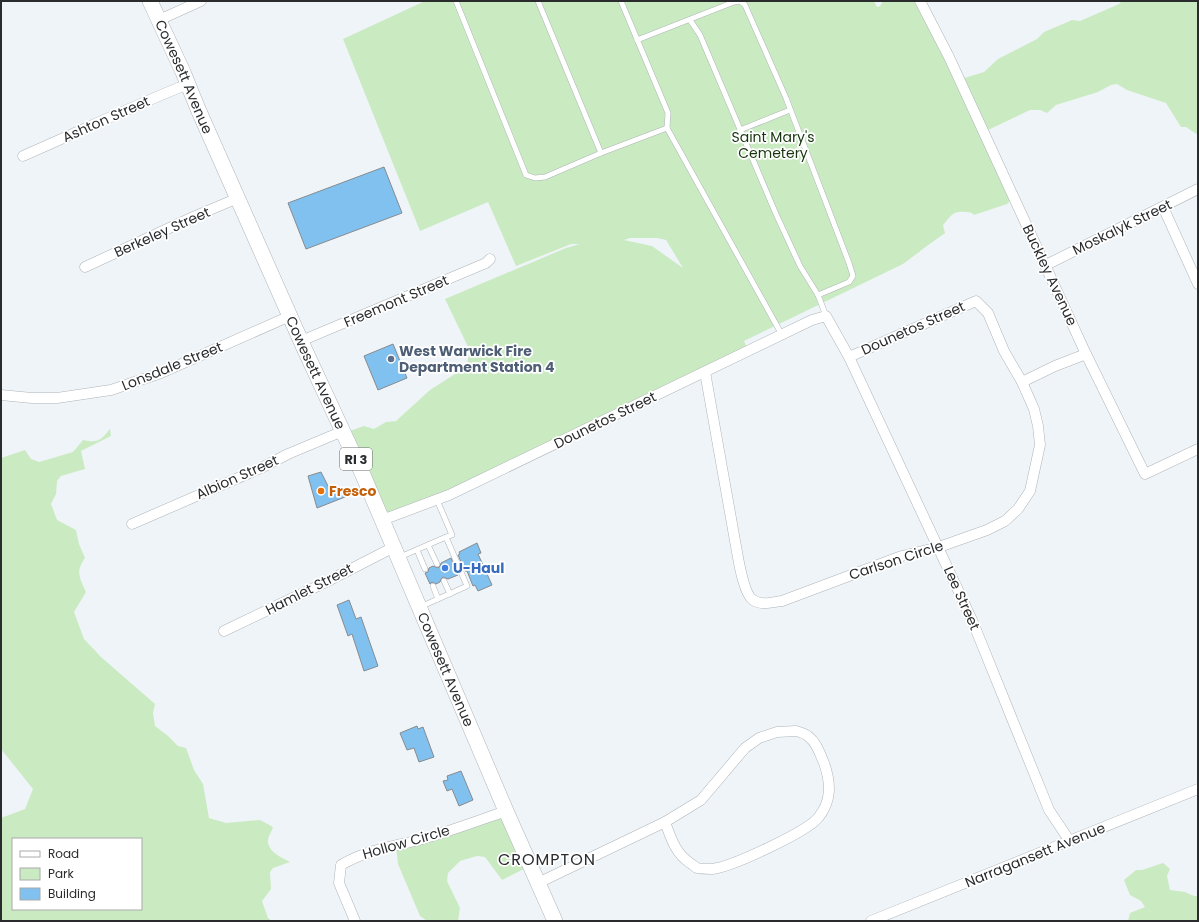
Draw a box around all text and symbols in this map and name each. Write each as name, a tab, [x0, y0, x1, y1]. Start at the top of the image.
street label: Cowesett Avenue	[150, 16, 218, 137]
street label: Ashton Street	[59, 91, 153, 147]
park label: Saint Mary's Cemetery	[731, 127, 815, 163]
street label: Moskalyk Street	[1069, 194, 1175, 260]
street label: Berkeley Street	[111, 202, 213, 262]
street label: Buckley Avenue	[1018, 221, 1082, 329]
street label: Freemont Street	[341, 270, 451, 332]
street label: Dounetos Street	[858, 296, 968, 360]
street label: Cowesett Avenue	[281, 313, 351, 433]
street label: Lonsdale Street	[119, 337, 225, 395]
place label: West Warwick Fire Department Station 4	[399, 341, 554, 377]
marker: West Warwick Fire Department Station 4	[386, 354, 396, 364]
street label: Dounetos Street	[550, 387, 660, 453]
road number: RI 3	[340, 448, 372, 470]
street label: Albion Street	[193, 450, 281, 504]
place label: Fresco	[329, 481, 377, 501]
marker: Fresco	[316, 486, 326, 496]
street label: Carlson Circle	[846, 535, 946, 585]
street label: Hamlet Street	[262, 558, 356, 620]
place label: U-Haul	[453, 558, 504, 578]
marker: U-Haul	[440, 563, 450, 573]
street label: Lee Street	[939, 563, 985, 633]
street label: Cowesett Avenue	[413, 609, 479, 730]
street label: Narragansett Avenue	[962, 818, 1108, 892]
street label: Hollow Circle	[360, 820, 452, 864]
legend	[12, 838, 142, 910]
text: Road	[48, 845, 79, 862]
district label: CROMPTON	[498, 848, 596, 871]
text: Park	[48, 865, 75, 882]
text: Building	[48, 885, 96, 902]

